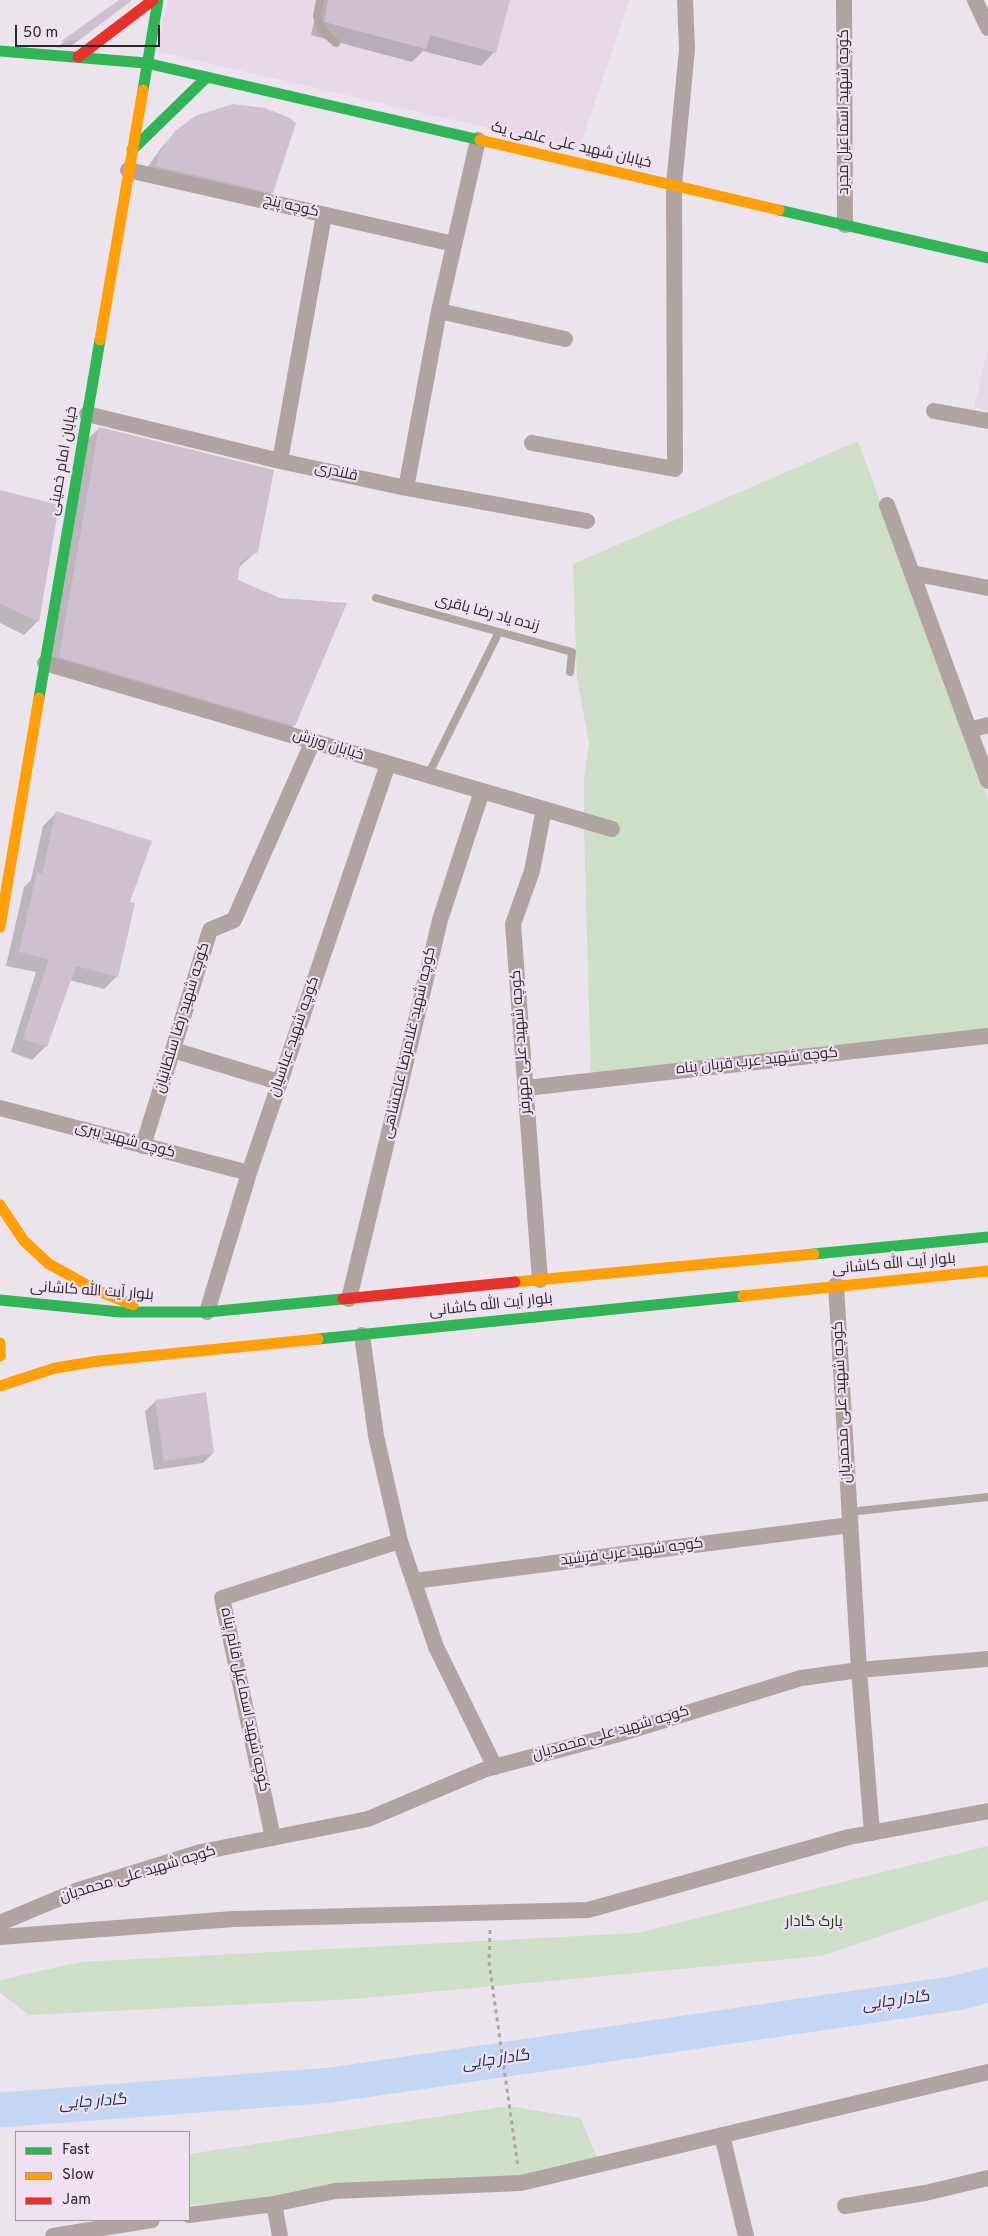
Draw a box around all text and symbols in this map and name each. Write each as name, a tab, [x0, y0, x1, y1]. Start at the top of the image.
scale bar	[18, 15, 162, 47]
text: 50 m	[23, 24, 58, 43]
street label: کوچه شهید اسماعیل مجرد	[836, 29, 854, 195]
street label: خیابان شهید علی علمی یک	[489, 119, 653, 173]
street label: کوچه پنج	[261, 192, 321, 222]
street label: خیابان امام خمینی	[46, 405, 82, 517]
street label: قلندری	[313, 460, 359, 486]
street label: زنده یاد رضا باقری	[433, 591, 541, 637]
street label: خیابان ورزش	[290, 727, 366, 765]
street label: کوچه شهید رضا سلطانیان	[152, 941, 214, 1095]
street label: کوچه شهید غلامرضا علمشاهی	[379, 945, 441, 1141]
street label: کوچه شهید علی مهرفر	[508, 969, 536, 1115]
street label: کوچه شهید عباسیان	[266, 975, 324, 1099]
street label: کوچه شهید عرب قربان پناه	[675, 1045, 839, 1079]
street label: کوچه شهید ببری	[73, 1119, 177, 1163]
street label: بلوار آیت الله کاشانی	[832, 1251, 956, 1279]
street label: بلوار آیت الله کاشانی	[30, 1279, 154, 1305]
street label: بلوار آیت الله کاشانی	[428, 1291, 554, 1321]
street label: کوچه شهید علی محمدیان	[830, 1320, 856, 1484]
street label: کوچه شهید عرب فرشید	[559, 1535, 705, 1571]
street label: کوچه شهید اسماعیل قائم پناه	[216, 1606, 272, 1794]
street label: کوچه شهید علی محمدیان	[530, 1703, 692, 1765]
street label: کوچه شهید علی محمدیان	[58, 1843, 218, 1907]
park label: پارک گادار	[785, 1914, 843, 1932]
water label: گادار چایی	[861, 1988, 931, 2016]
water label: گادار چایی	[461, 2047, 531, 2075]
water label: گادار چایی	[59, 2091, 127, 2115]
legend	[15, 2131, 190, 2221]
text: Fast	[62, 2141, 90, 2160]
text: Slow	[62, 2166, 94, 2185]
text: Jam	[62, 2191, 91, 2210]

